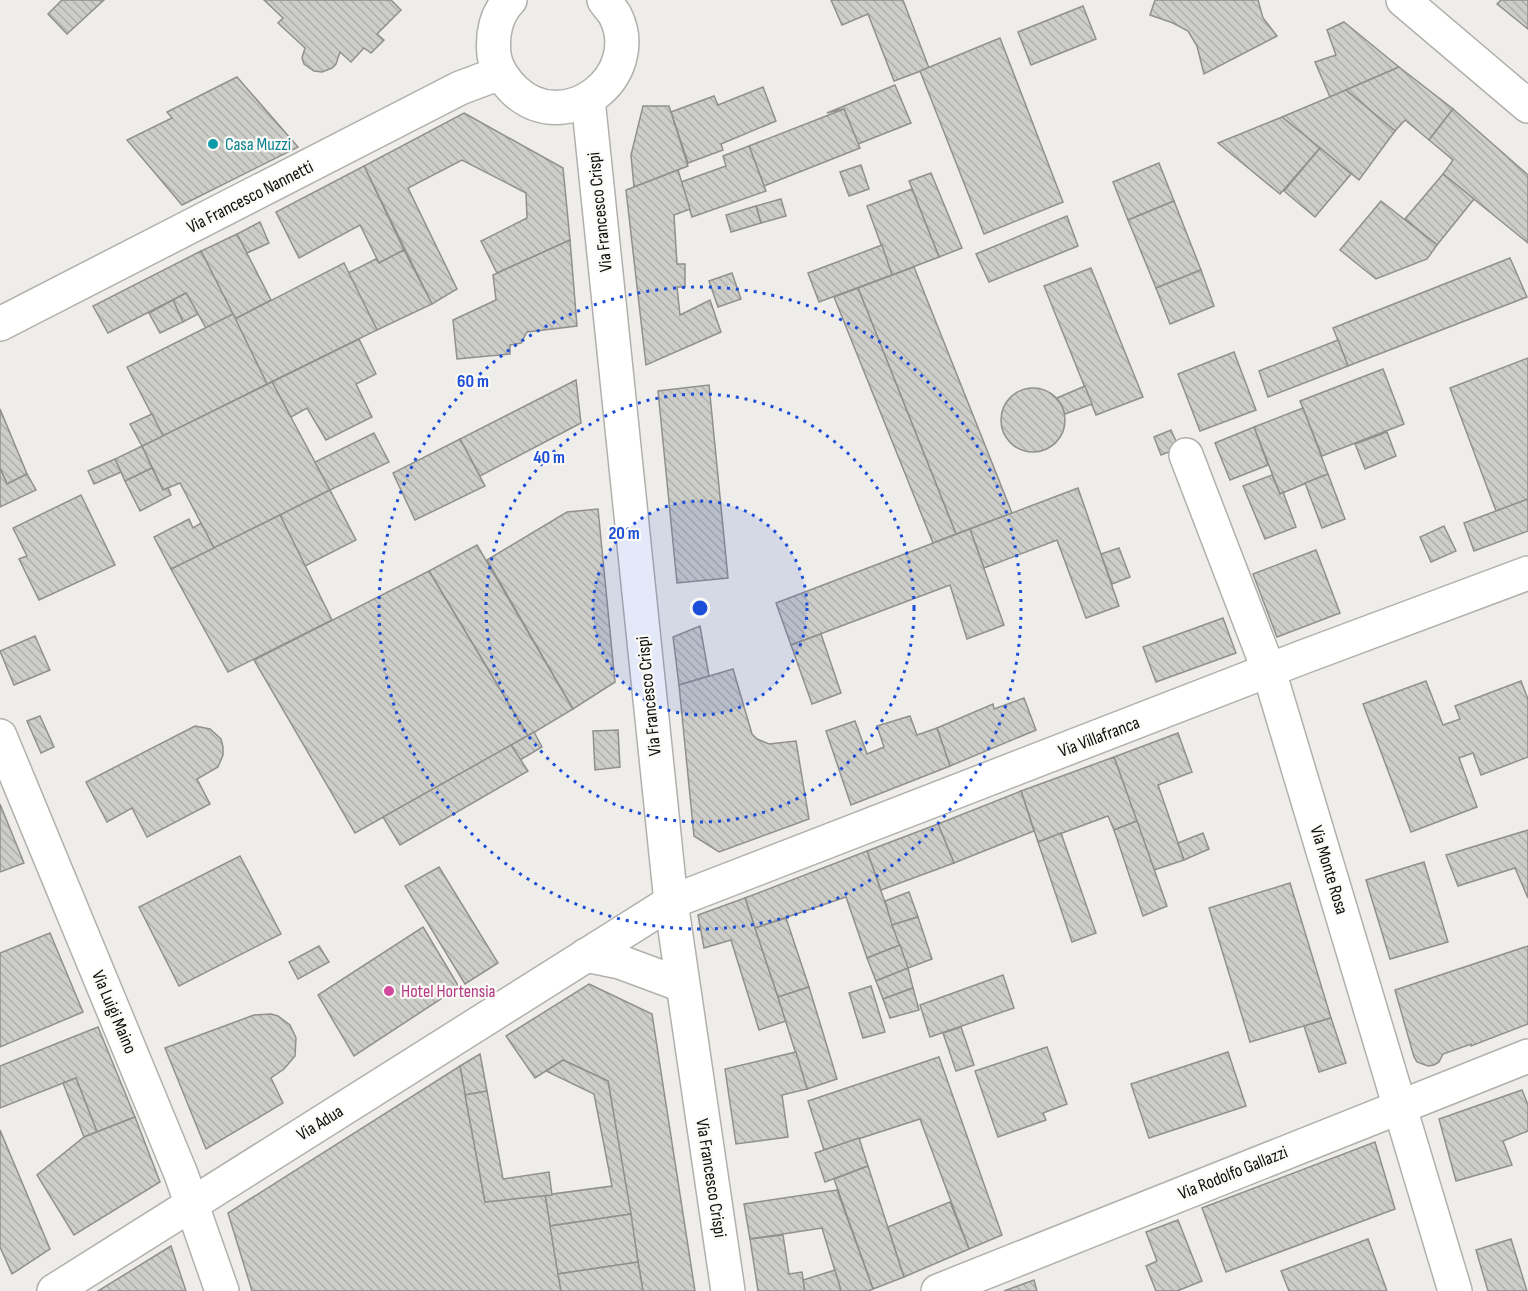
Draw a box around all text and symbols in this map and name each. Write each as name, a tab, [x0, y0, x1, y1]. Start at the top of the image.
place label: Casa Muzzi	[225, 134, 291, 155]
marker: Casa Muzzi	[206, 137, 220, 151]
street label: Via Francesco Crispi	[583, 151, 617, 273]
street label: Via Francesco Nannetti	[183, 156, 317, 238]
text: 60 m	[457, 371, 489, 392]
text: 40 m	[533, 447, 565, 468]
text: 20 m	[608, 523, 640, 544]
centre of rings	[690, 598, 710, 618]
street label: Via Francesco Crispi	[632, 635, 666, 757]
street label: Via Villafranca	[1056, 712, 1142, 762]
street label: Via Monte Rosa	[1306, 823, 1352, 917]
street label: Via Luigi Maino	[87, 967, 141, 1057]
place label: Hotel Hortensia	[401, 981, 495, 1002]
marker: Hotel Hortensia	[382, 984, 396, 998]
street label: Via Adua	[293, 1101, 347, 1145]
street label: Via Francesco Crispi	[691, 1117, 731, 1239]
street label: Via Rodolfo Gallazzi	[1175, 1142, 1291, 1204]

